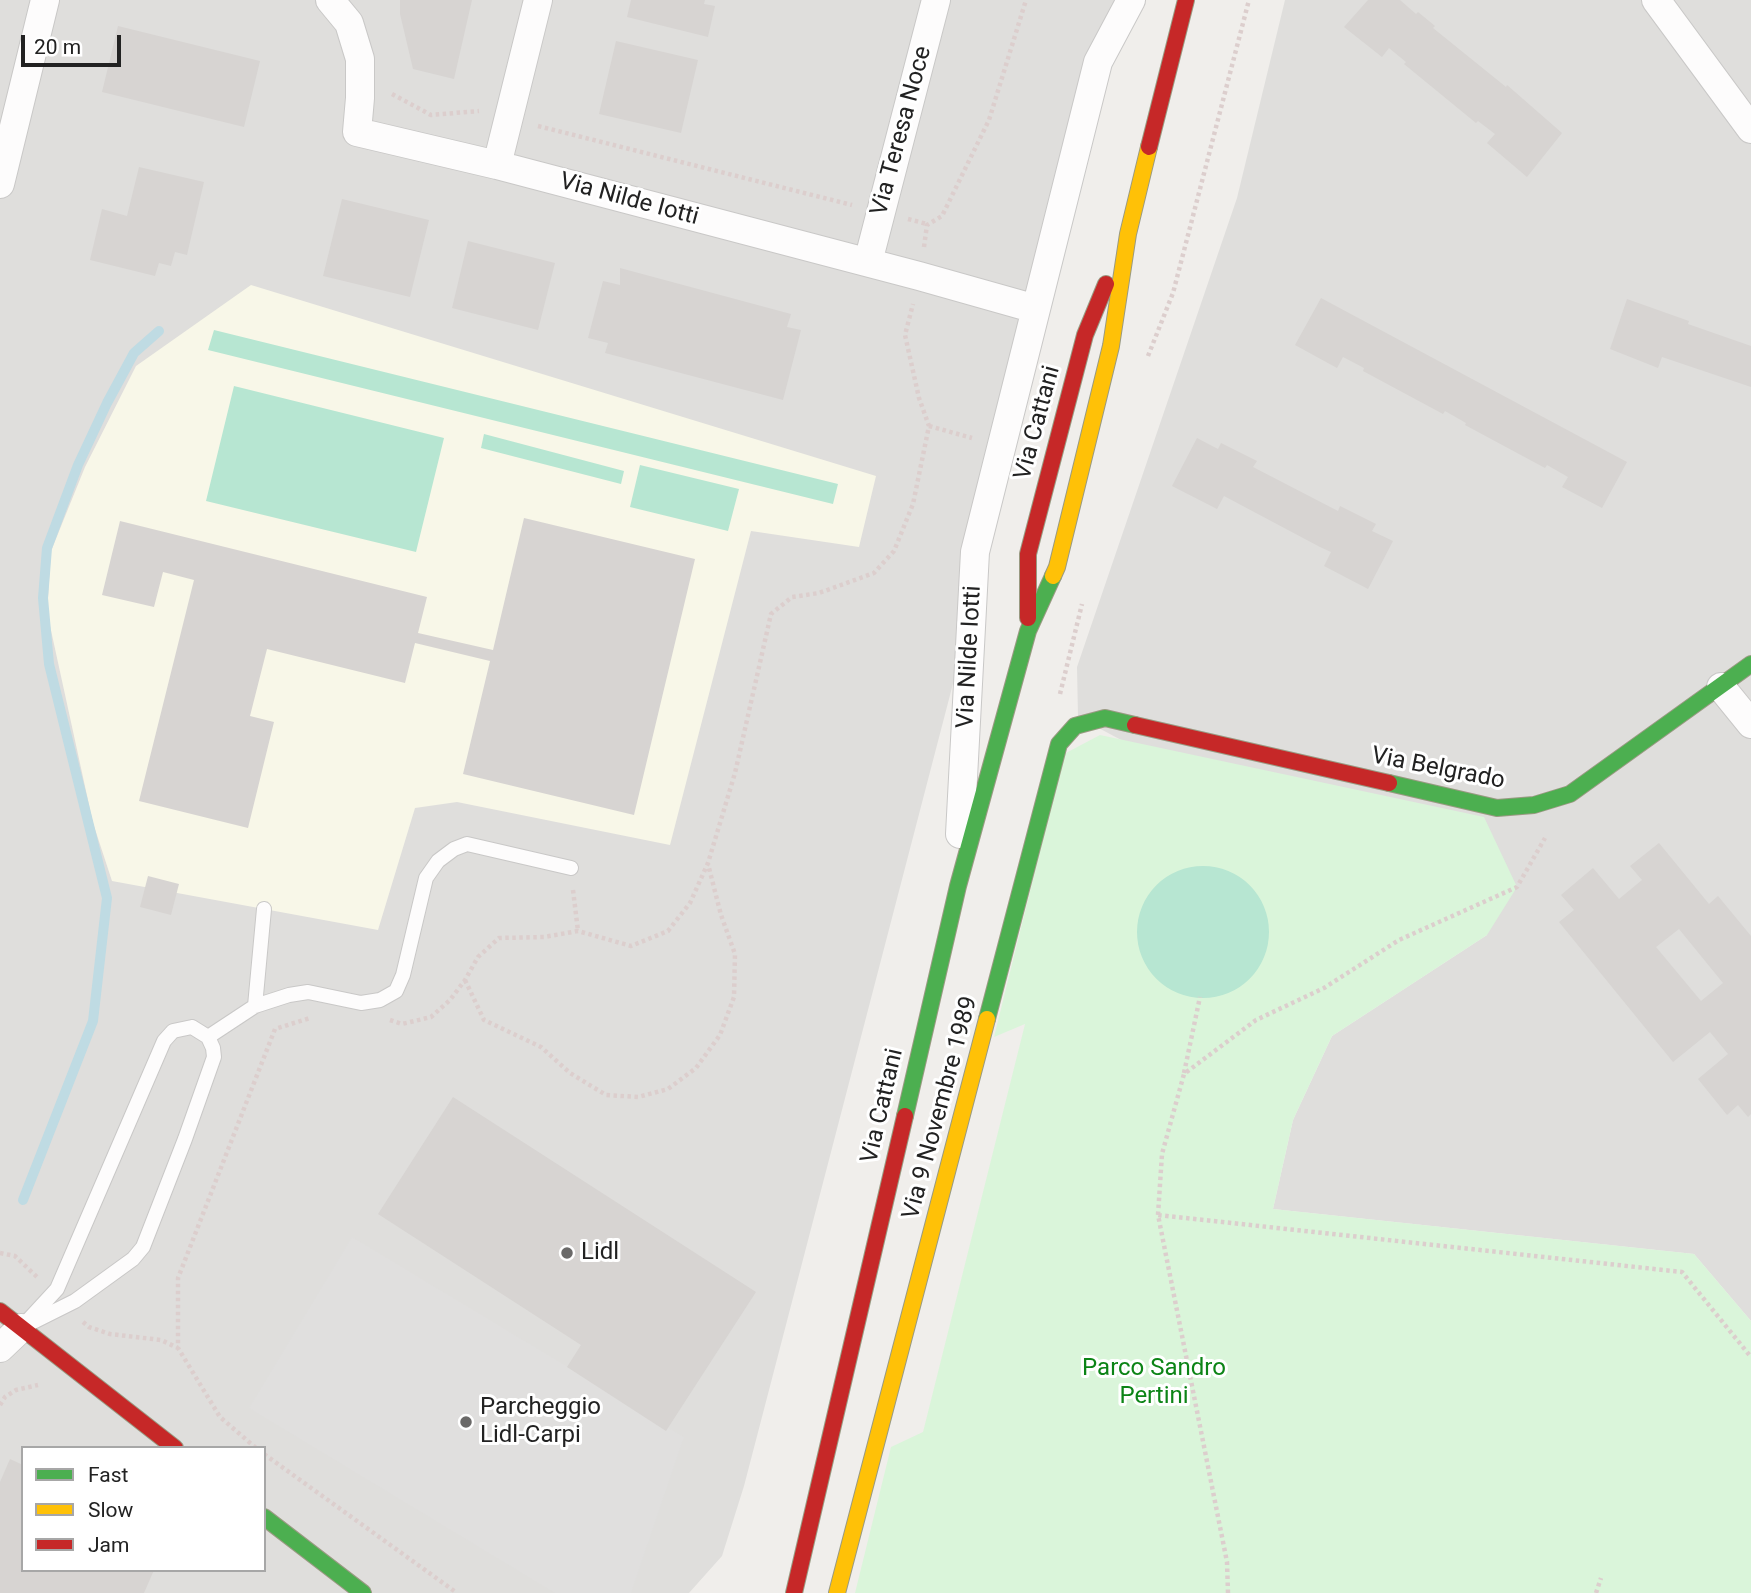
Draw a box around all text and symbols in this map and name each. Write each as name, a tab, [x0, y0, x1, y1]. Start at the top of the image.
scale bar	[24, 21, 124, 65]
text: 20 m	[34, 35, 81, 59]
street label: Via Teresa Noce	[866, 43, 938, 219]
street label: Via Nilde Iotti	[556, 168, 702, 232]
street label: Via Cattani	[1009, 363, 1067, 483]
street label: Via Nilde Iotti	[952, 585, 988, 729]
street label: Via Belgrado	[1369, 742, 1507, 796]
street label: Via 9 Novembre 1989	[897, 993, 985, 1223]
street label: Via Cattani	[856, 1046, 910, 1166]
place label: Lidl	[581, 1239, 619, 1267]
marker: Lidl	[559, 1245, 575, 1261]
park label: Parco Sandro Pertini	[1082, 1355, 1226, 1411]
place label: Parcheggio Lidl-Carpi	[480, 1394, 601, 1450]
marker: Parcheggio Lidl-Carpi	[458, 1414, 474, 1430]
legend	[21, 1446, 266, 1572]
text: Fast	[88, 1463, 128, 1487]
text: Slow	[88, 1498, 133, 1522]
text: Jam	[88, 1533, 129, 1557]

